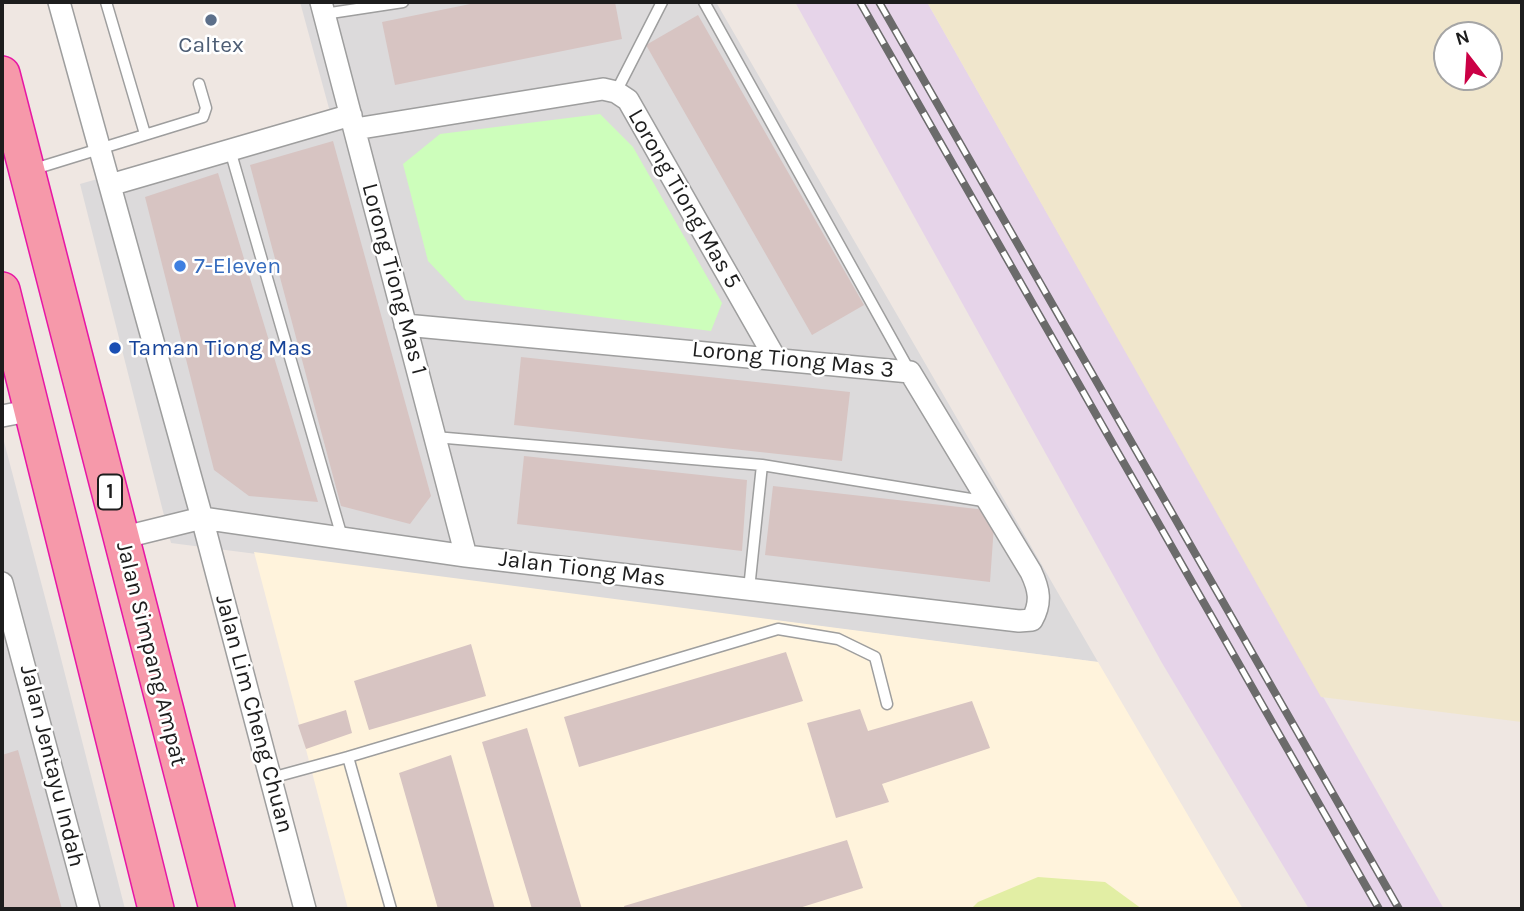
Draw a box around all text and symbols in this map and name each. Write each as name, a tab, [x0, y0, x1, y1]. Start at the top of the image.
marker: Caltex	[203, 12, 219, 28]
north arrow	[1433, 21, 1503, 91]
text: N	[1453, 25, 1472, 50]
place label: Caltex	[178, 31, 244, 59]
street label: Lorong Tiong Mas 5	[621, 104, 747, 294]
street label: Lorong Tiong Mas 1	[355, 180, 433, 378]
place label: 7-Eleven	[194, 252, 281, 280]
marker: 7-Eleven	[172, 258, 188, 274]
place label: Taman Tiong Mas	[129, 334, 312, 362]
street label: Lorong Tiong Mas 3	[691, 336, 895, 384]
marker: Taman Tiong Mas	[107, 340, 123, 356]
road number: 1	[98, 475, 122, 510]
street label: Jalan Simpang Ampat	[110, 539, 192, 769]
street label: Jalan Tiong Mas	[497, 545, 667, 593]
street label: Jalan Lim Cheng Chuan	[209, 592, 299, 836]
street label: Jalan Jentayu Indah	[14, 662, 90, 870]

